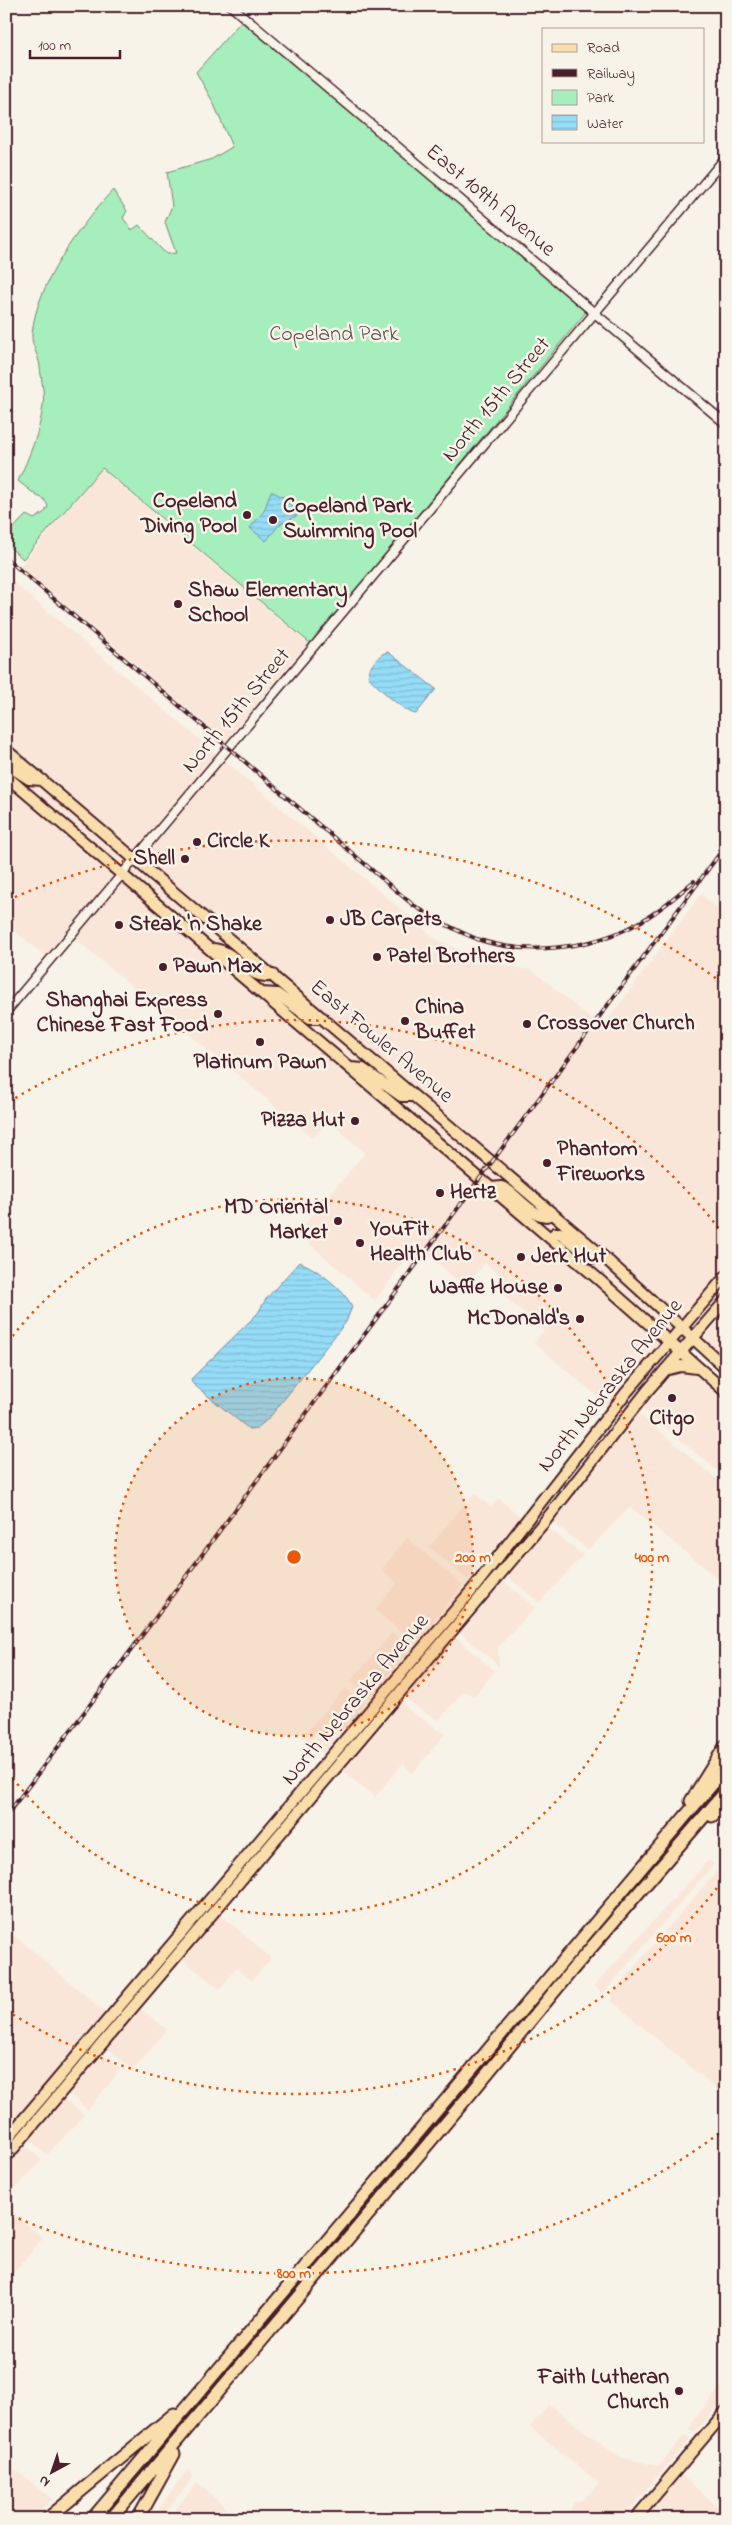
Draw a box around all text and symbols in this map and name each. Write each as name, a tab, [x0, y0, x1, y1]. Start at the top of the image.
scale bar	[30, 28, 120, 60]
legend	[542, 28, 704, 142]
text: 100 m	[38, 35, 71, 57]
text: Road	[587, 37, 620, 59]
text: Railway	[587, 63, 635, 86]
text: Park	[587, 87, 615, 109]
text: Water	[587, 113, 623, 135]
street label: East 109th Avenue	[418, 137, 562, 265]
park label: Copeland Park	[269, 319, 399, 351]
street label: North 15th Street	[435, 330, 559, 470]
place label: Copeland Diving Pool	[140, 486, 238, 544]
place label: Copeland Park Swimming Pool	[283, 491, 418, 549]
marker: Copeland Diving Pool	[241, 509, 253, 521]
marker: Copeland Park Swimming Pool	[267, 514, 279, 526]
place label: Shaw Elementary School	[188, 575, 347, 632]
marker: Shaw Elementary School	[172, 598, 184, 610]
street label: North 15th Street	[175, 641, 299, 781]
place label: Circle K	[207, 826, 271, 858]
marker: Circle K	[191, 836, 203, 848]
place label: Shell	[133, 843, 175, 875]
marker: Shell	[179, 853, 191, 865]
place label: JB Carpets	[340, 904, 442, 936]
place label: Steak 'n Shake	[129, 909, 263, 941]
marker: JB Carpets	[324, 914, 336, 926]
marker: Steak 'n Shake	[113, 919, 125, 931]
place label: Patel Brothers	[387, 941, 516, 973]
place label: Pawn Max	[173, 951, 262, 983]
marker: Patel Brothers	[371, 951, 383, 963]
marker: Pawn Max	[157, 961, 169, 973]
street label: East Fowler Avenue	[302, 972, 460, 1112]
place label: Shanghai Express Chinese Fast Food	[37, 985, 209, 1042]
place label: China Buffet	[414, 992, 476, 1049]
marker: Shanghai Express Chinese Fast Food	[212, 1008, 224, 1020]
place label: Crossover Church	[537, 1008, 695, 1040]
marker: China Buffet	[399, 1015, 411, 1027]
marker: Crossover Church	[521, 1018, 533, 1030]
marker: Platinum Pawn	[254, 1036, 266, 1048]
place label: Platinum Pawn	[194, 1047, 327, 1079]
place label: Pizza Hut	[261, 1105, 346, 1137]
marker: Pizza Hut	[349, 1115, 361, 1127]
place label: Phantom Fireworks	[556, 1134, 645, 1191]
marker: Phantom Fireworks	[541, 1157, 553, 1169]
place label: Hertz	[450, 1177, 497, 1209]
marker: Hertz	[434, 1187, 446, 1199]
place label: MD Oriental Market	[224, 1192, 329, 1249]
place label: YouFit Health Club	[369, 1214, 472, 1271]
marker: MD Oriental Market	[332, 1215, 344, 1227]
marker: YouFit Health Club	[354, 1237, 366, 1249]
place label: Jerk Hut	[531, 1241, 607, 1273]
marker: Jerk Hut	[515, 1251, 527, 1263]
place label: Waffle House	[429, 1272, 549, 1304]
marker: Waffle House	[552, 1282, 564, 1294]
street label: North Nebraska Avenue	[531, 1292, 691, 1480]
place label: McDonald's	[467, 1303, 570, 1335]
marker: McDonald's	[574, 1313, 586, 1325]
marker: Citgo	[666, 1392, 678, 1404]
place label: Citgo	[650, 1403, 694, 1436]
text: 200 m	[454, 1547, 491, 1569]
text: 400 m	[634, 1547, 670, 1569]
centre of rings	[285, 1548, 303, 1566]
street label: North Nebraska Avenue	[274, 1607, 438, 1793]
text: 600 m	[656, 1927, 692, 1949]
text: 800 m	[276, 2263, 311, 2285]
place label: Faith Lutheran Church	[537, 2362, 669, 2419]
marker: Faith Lutheran Church	[673, 2385, 685, 2397]
north arrow	[28, 2448, 78, 2498]
text: N	[34, 2470, 55, 2492]

